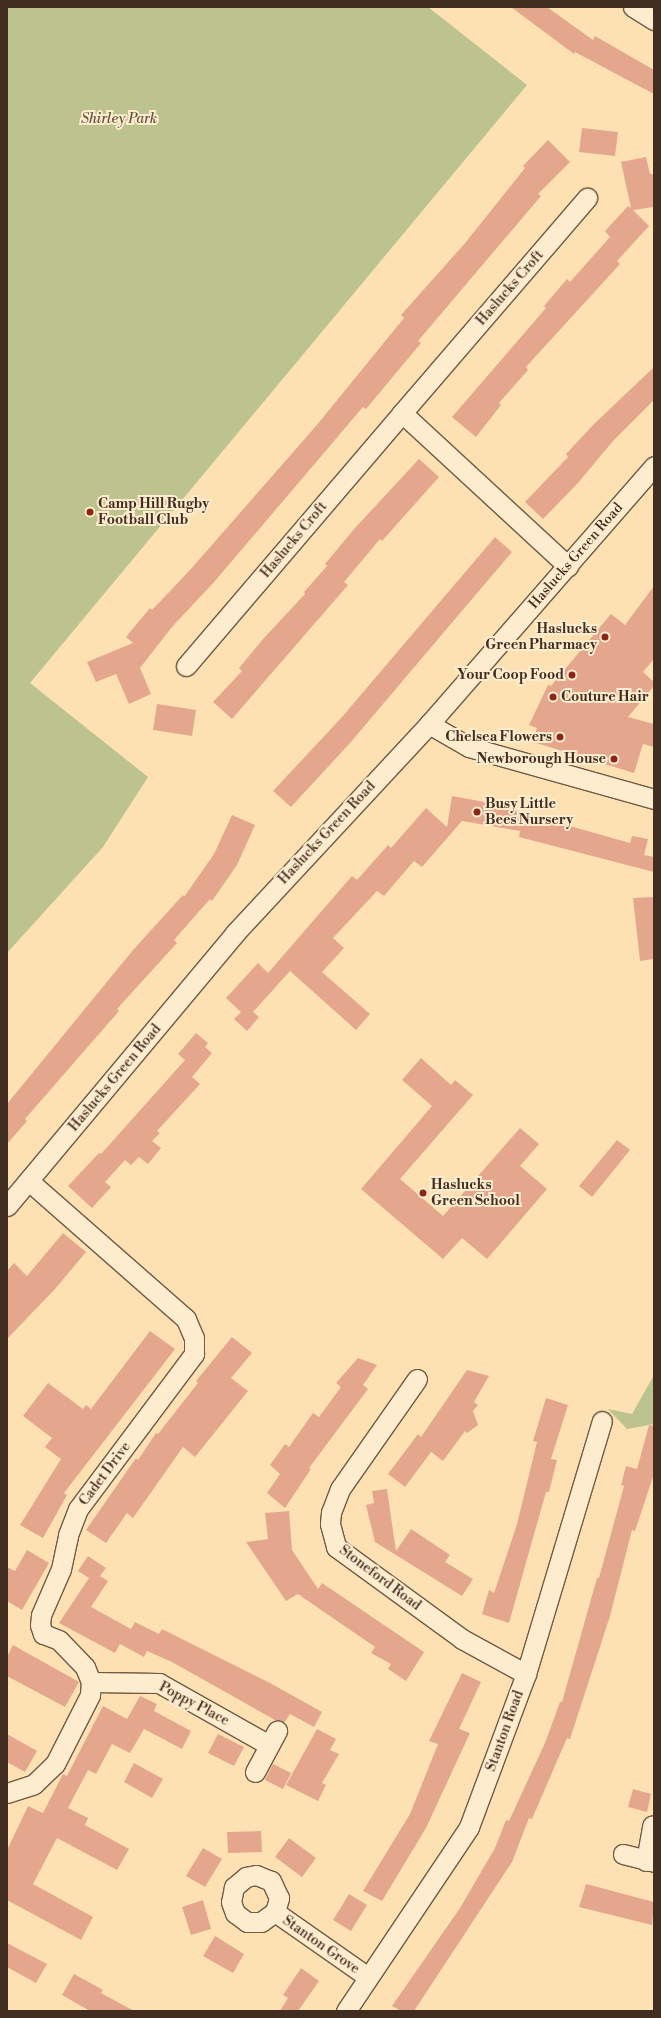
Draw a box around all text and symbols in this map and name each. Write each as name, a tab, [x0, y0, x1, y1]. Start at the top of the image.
park label: Shirley Park	[81, 111, 157, 127]
street label: Haslucks Croft	[473, 247, 547, 329]
place label: Camp Hill Rugby Football Club	[98, 496, 209, 528]
street label: Haslucks Croft	[257, 499, 331, 581]
street label: Haslucks Green Road	[526, 500, 626, 612]
marker: Camp Hill Rugby Football Club	[85, 507, 95, 517]
place label: Haslucks Green Pharmacy	[485, 621, 597, 654]
marker: Haslucks Green Pharmacy	[600, 632, 610, 642]
place label: Your Coop Food	[457, 667, 564, 683]
marker: Your Coop Food	[567, 670, 577, 680]
place label: Couture Hair	[561, 689, 649, 705]
marker: Couture Hair	[548, 692, 558, 702]
place label: Chelsea Flowers	[445, 729, 552, 745]
marker: Chelsea Flowers	[555, 732, 565, 742]
place label: Newborough House	[476, 751, 606, 767]
marker: Newborough House	[609, 754, 619, 764]
street label: Haslucks Green Road	[275, 778, 379, 888]
place label: Busy Little Bees Nursery	[485, 796, 573, 828]
marker: Busy Little Bees Nursery	[472, 807, 482, 817]
street label: Haslucks Green Road	[65, 1021, 165, 1135]
place label: Haslucks Green School	[431, 1177, 520, 1210]
marker: Haslucks Green School	[418, 1188, 428, 1198]
street label: Cadet Drive	[76, 1439, 134, 1509]
street label: Stoneford Road	[336, 1542, 424, 1614]
street label: Poppy Place	[156, 1678, 232, 1730]
street label: Stanton Road	[483, 1688, 527, 1774]
street label: Stanton Grove	[279, 1912, 363, 1978]

